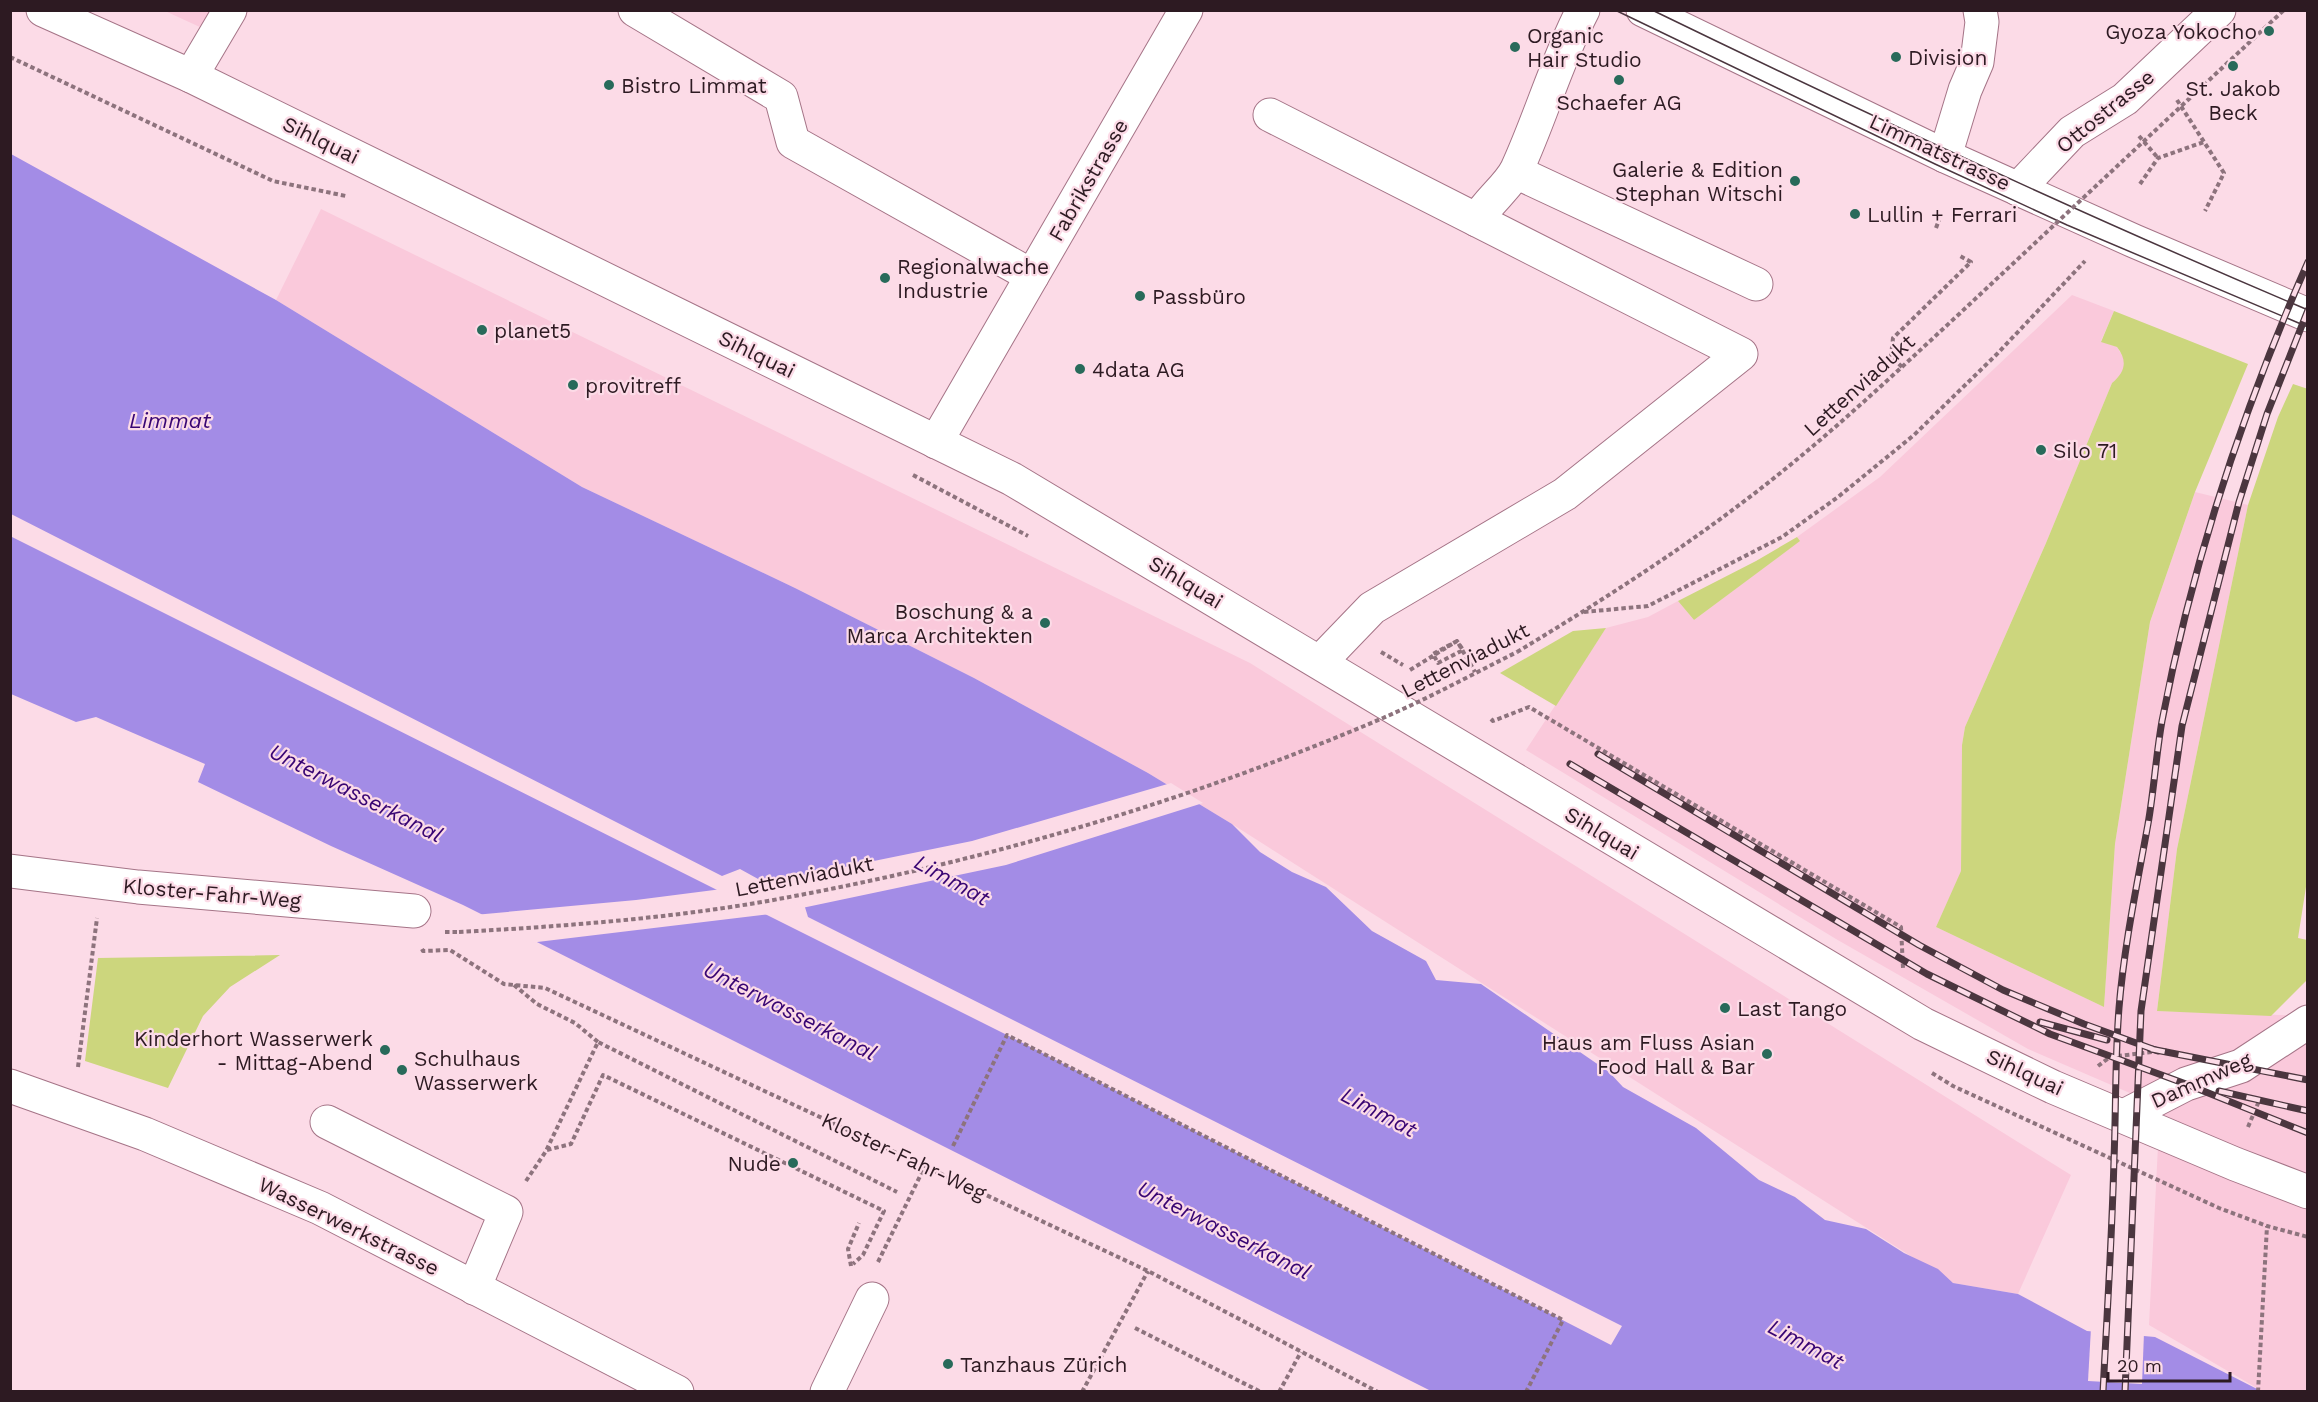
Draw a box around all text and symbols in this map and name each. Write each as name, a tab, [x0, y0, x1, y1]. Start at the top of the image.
place label: Gyoza Yokocho	[2105, 19, 2257, 44]
place label: Organic Hair Studio	[1527, 23, 1642, 72]
marker: Gyoza Yokocho	[2262, 24, 2276, 38]
marker: Organic Hair Studio	[1508, 40, 1522, 54]
place label: Division	[1908, 45, 1987, 70]
marker: Division	[1889, 50, 1903, 64]
marker: St. Jakob Beck	[2226, 59, 2240, 73]
street label: Ottostrasse	[2051, 64, 2159, 158]
place label: Bistro Limmat	[621, 73, 767, 98]
marker: Schaefer AG	[1612, 73, 1626, 87]
place label: St. Jakob Beck	[2185, 76, 2281, 125]
marker: Bistro Limmat	[602, 78, 616, 92]
place label: Schaefer AG	[1556, 90, 1682, 115]
street label: Limmatstrasse	[1866, 108, 2014, 196]
street label: Sihlquai	[279, 111, 363, 169]
street label: Fabrikstrasse	[1043, 114, 1133, 246]
place label: Galerie & Edition Stephan Witschi	[1612, 157, 1783, 206]
marker: Galerie & Edition Stephan Witschi	[1788, 174, 1802, 188]
place label: Lullin + Ferrari	[1867, 202, 2017, 227]
marker: Lullin + Ferrari	[1848, 207, 1862, 221]
place label: Regionalwache Industrie	[897, 254, 1049, 303]
marker: Regionalwache Industrie	[878, 271, 892, 285]
place label: Passbüro	[1152, 284, 1246, 309]
marker: Passbüro	[1133, 289, 1147, 303]
place label: planet5	[494, 318, 571, 343]
marker: planet5	[475, 323, 489, 337]
street label: Sihlquai	[715, 325, 799, 383]
street label: Lettenviadukt	[1798, 329, 1920, 441]
place label: 4data AG	[1092, 357, 1185, 382]
marker: 4data AG	[1073, 362, 1087, 376]
place label: provitreff	[585, 373, 682, 398]
marker: provitreff	[566, 378, 580, 392]
water label: Limmat	[129, 408, 212, 433]
place label: Silo 71	[2053, 438, 2117, 463]
marker: Silo 71	[2034, 443, 2048, 457]
street label: Sihlquai	[1144, 550, 1228, 614]
place label: Boschung & a Marca Architekten	[846, 599, 1033, 648]
marker: Boschung & a Marca Architekten	[1038, 616, 1052, 630]
street label: Lettenviadukt	[1397, 617, 1533, 703]
water label: Unterwasserkanal	[265, 738, 447, 848]
street label: Sihlquai	[1560, 801, 1644, 865]
water label: Limmat	[910, 849, 995, 911]
street label: Lettenviadukt	[733, 850, 875, 902]
street label: Kloster-Fahr-Weg	[122, 873, 303, 913]
water label: Unterwasserkanal	[699, 956, 881, 1066]
place label: Last Tango	[1737, 996, 1847, 1021]
marker: Last Tango	[1718, 1001, 1732, 1015]
place label: Kinderhort Wasserwerk - Mittag-Abend	[134, 1026, 373, 1075]
place label: Haus am Fluss Asian Food Hall & Bar	[1542, 1030, 1755, 1079]
marker: Kinderhort Wasserwerk - Mittag-Abend	[378, 1043, 392, 1057]
street label: Sihlquai	[1983, 1043, 2067, 1101]
place label: Schulhaus Wasserwerk	[414, 1046, 538, 1095]
street label: Dammweg	[2147, 1046, 2256, 1113]
marker: Haus am Fluss Asian Food Hall & Bar	[1760, 1047, 1774, 1061]
marker: Schulhaus Wasserwerk	[395, 1063, 409, 1077]
water label: Limmat	[1337, 1082, 1422, 1143]
street label: Kloster-Fahr-Weg	[818, 1107, 991, 1205]
place label: Nude	[728, 1151, 781, 1176]
marker: Nude	[786, 1156, 800, 1170]
street label: Wasserwerkstrasse	[255, 1171, 443, 1281]
water label: Unterwasserkanal	[1133, 1175, 1315, 1285]
water label: Limmat	[1764, 1314, 1849, 1375]
scale bar	[2108, 1345, 2230, 1383]
place label: Tanzhaus Zürich	[960, 1352, 1127, 1377]
text: 20 m	[2117, 1355, 2162, 1376]
marker: Tanzhaus Zürich	[941, 1357, 955, 1371]

